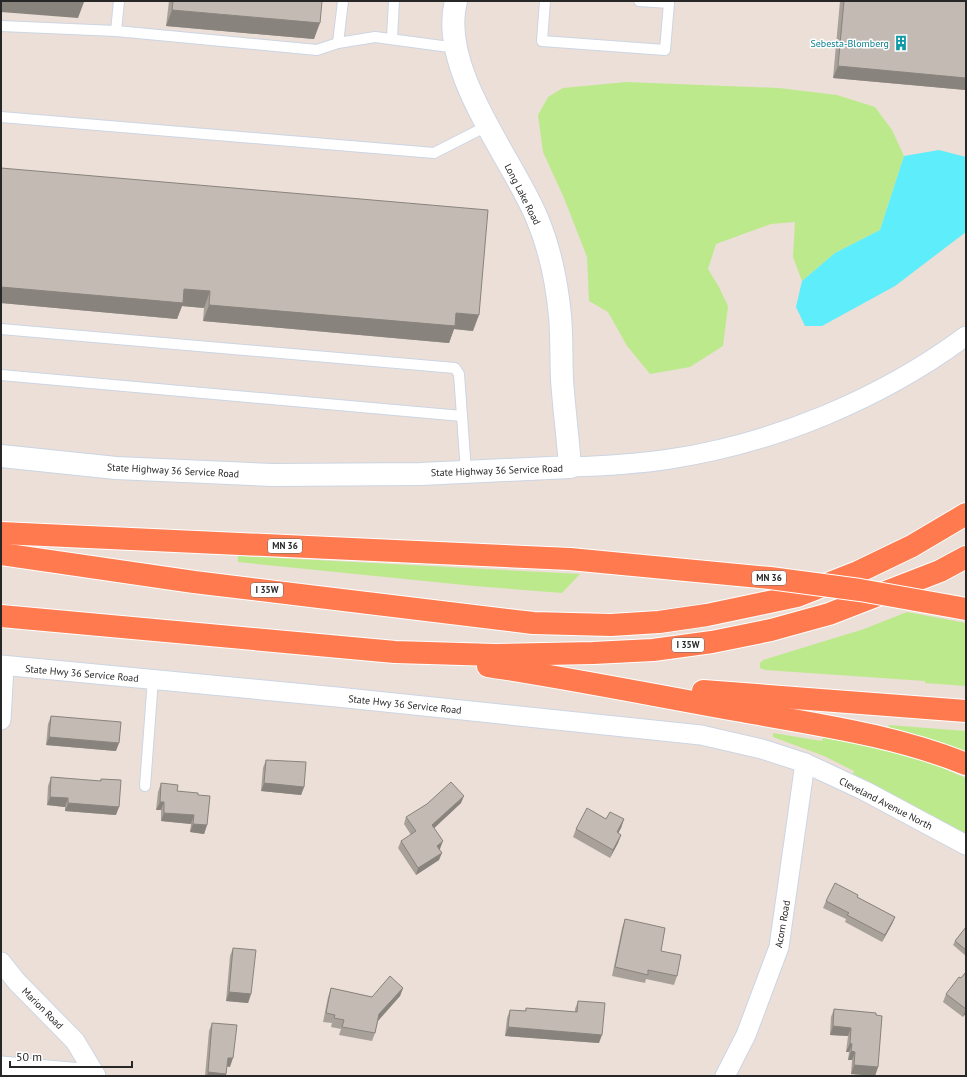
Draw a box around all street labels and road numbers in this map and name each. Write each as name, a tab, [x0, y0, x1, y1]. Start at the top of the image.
street label: Long Lake Road	[502, 161, 544, 227]
street label: State Highway 36 Service Road	[107, 461, 239, 480]
street label: State Highway 36 Service Road	[431, 462, 563, 479]
road number: MN 36	[268, 539, 302, 553]
road number: MN 36	[752, 571, 786, 585]
road number: I 35W	[251, 583, 283, 597]
road number: I 35W	[672, 638, 704, 652]
street label: State Hwy 36 Service Road	[25, 662, 139, 685]
street label: State Hwy 36 Service Road	[348, 692, 462, 717]
street label: Cleveland Avenue North	[837, 774, 935, 833]
street label: Acorn Road	[772, 899, 793, 949]
street label: Marion Road	[19, 985, 66, 1032]

